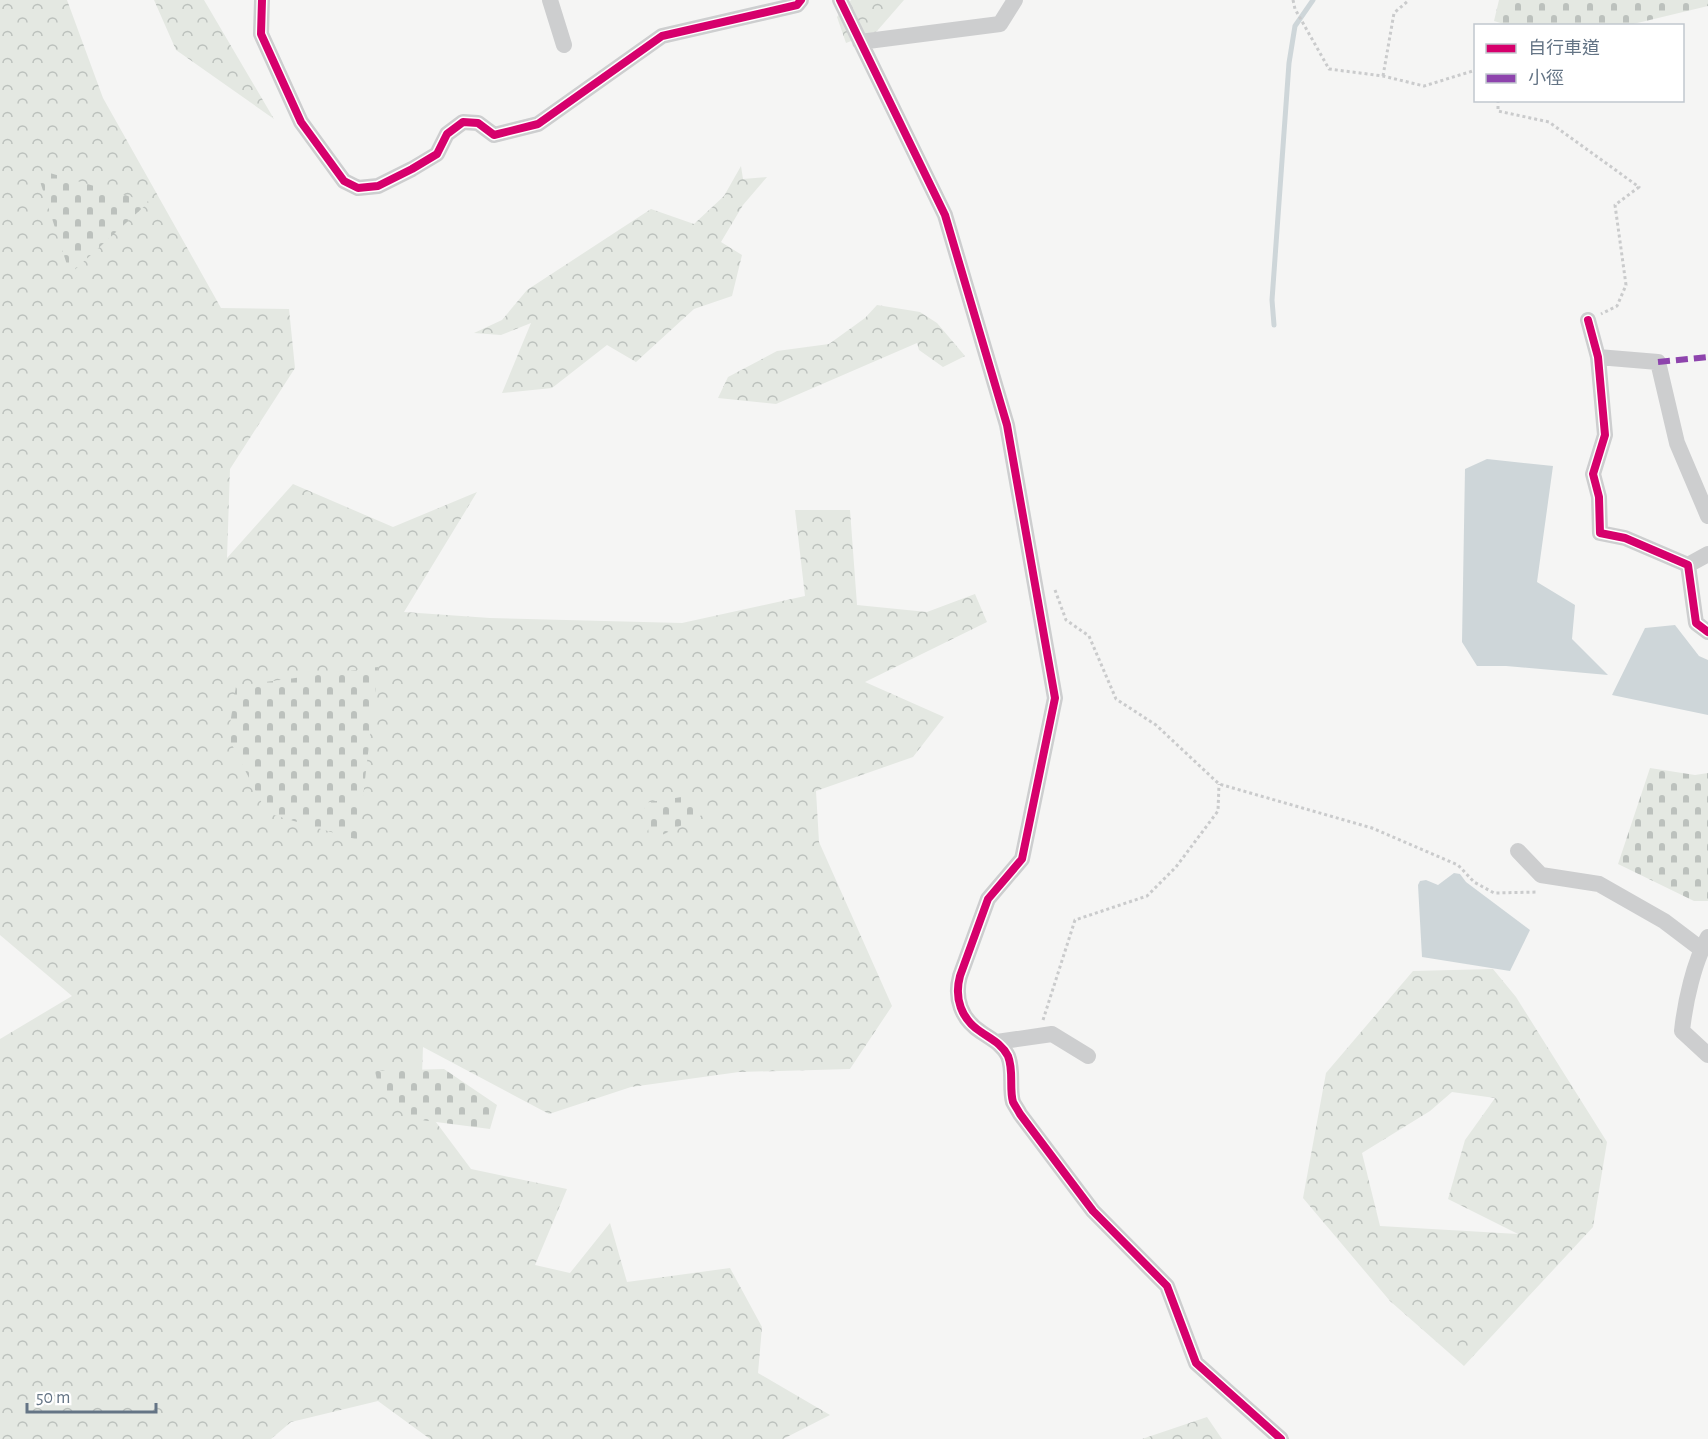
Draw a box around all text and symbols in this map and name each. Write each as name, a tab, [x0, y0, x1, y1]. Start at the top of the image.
legend	[1474, 24, 1684, 102]
text: 自行車道	[1528, 38, 1600, 58]
text: 小徑	[1528, 68, 1564, 88]
scale bar	[27, 1376, 156, 1414]
text: 50 m	[36, 1389, 70, 1407]

